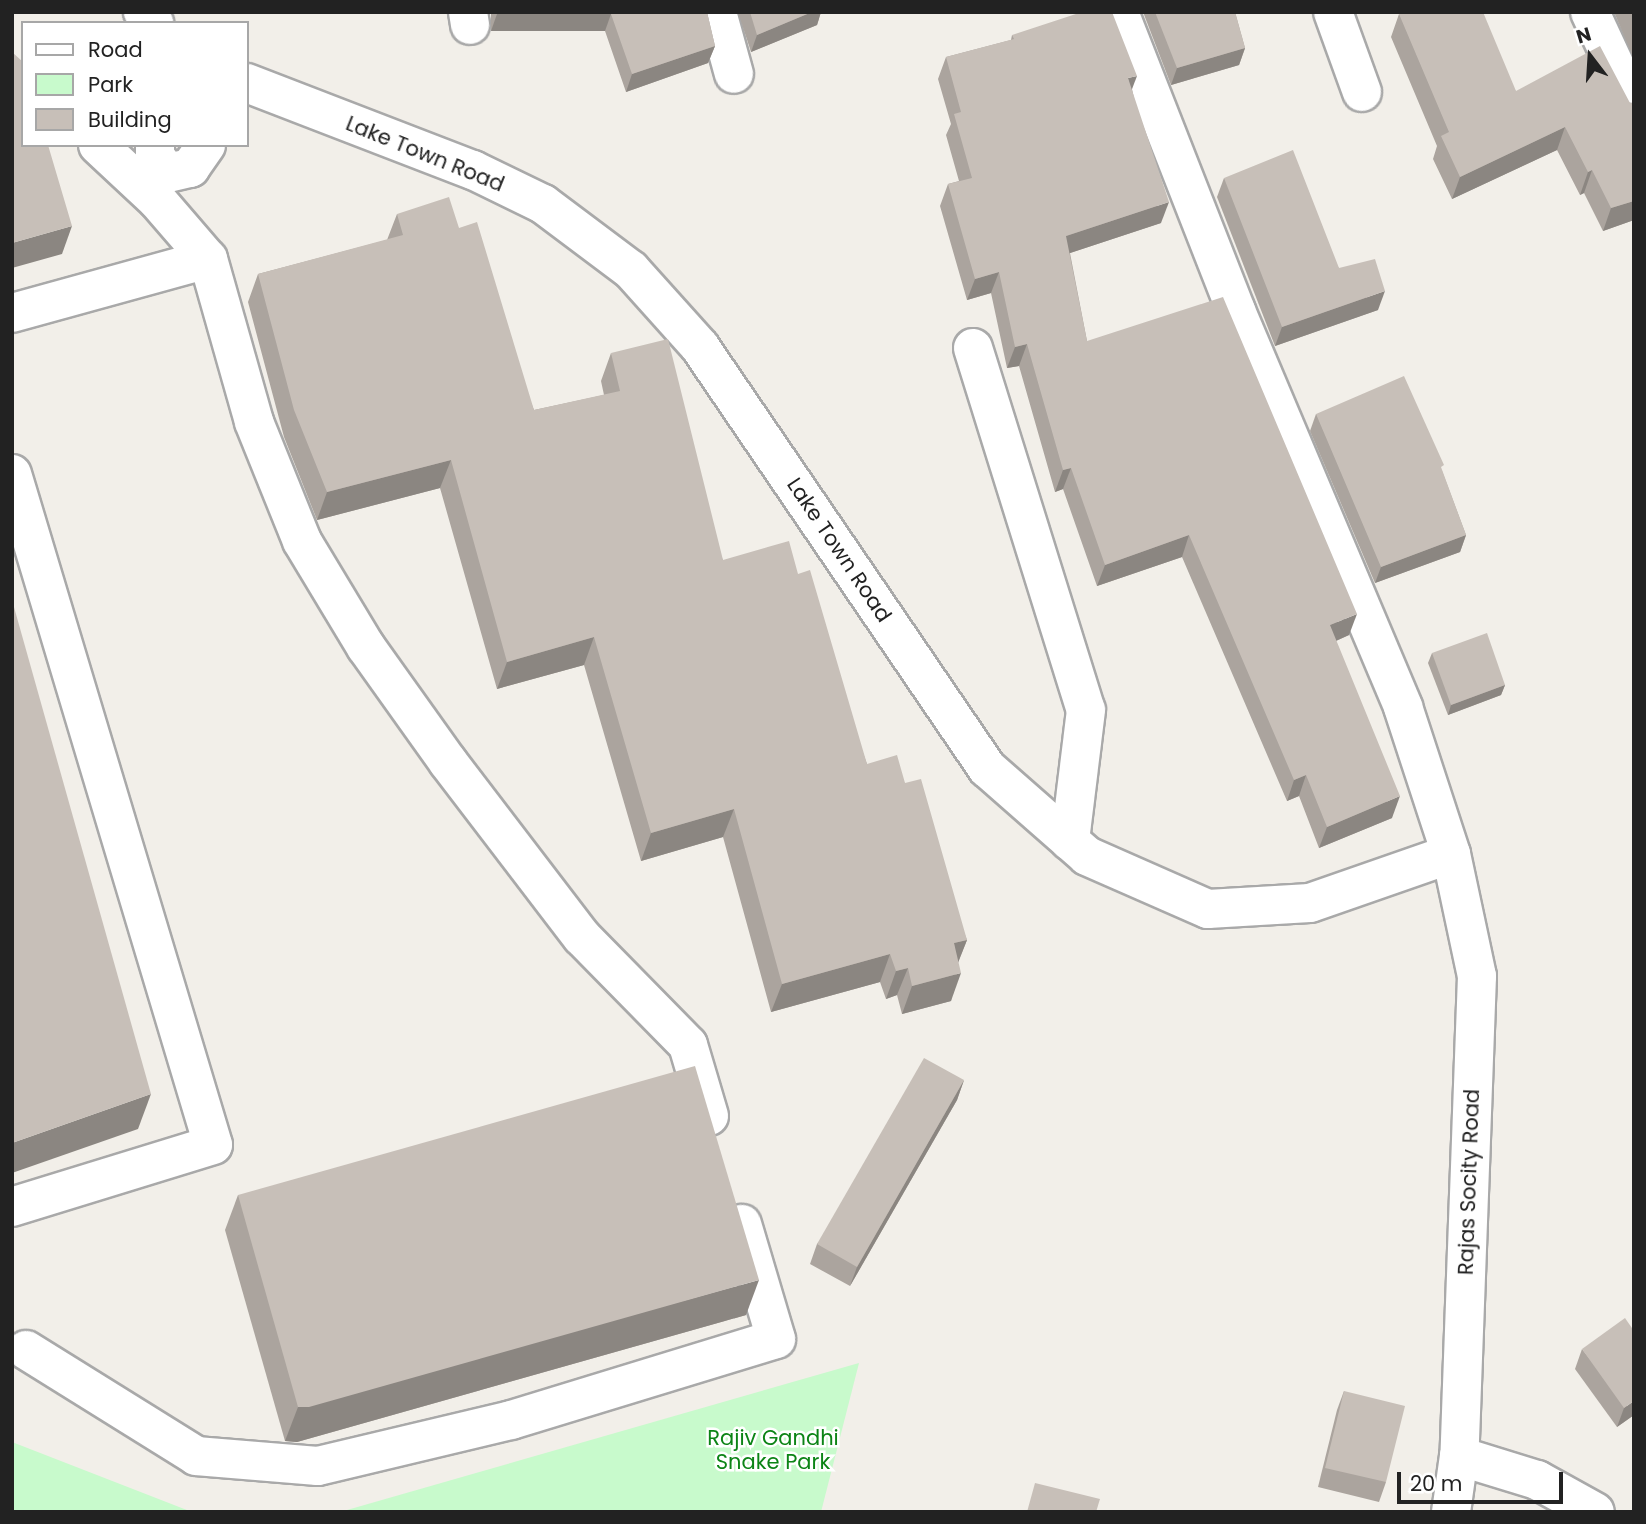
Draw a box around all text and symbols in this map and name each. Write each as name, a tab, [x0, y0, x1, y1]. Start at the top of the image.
text: N	[1573, 20, 1594, 50]
legend	[21, 21, 248, 147]
north arrow	[1555, 21, 1625, 91]
text: Road	[88, 35, 143, 64]
text: Park	[88, 70, 133, 99]
text: Building	[88, 105, 172, 134]
street label: Lake Town Road	[342, 111, 508, 197]
street label: Lake Town Road	[781, 473, 897, 627]
street label: Rajas Socity Road	[1453, 1088, 1485, 1276]
park label: Rajiv Gandhi Snake Park	[707, 1425, 839, 1475]
scale bar	[1401, 1458, 1567, 1502]
text: 20 m	[1410, 1469, 1463, 1498]

